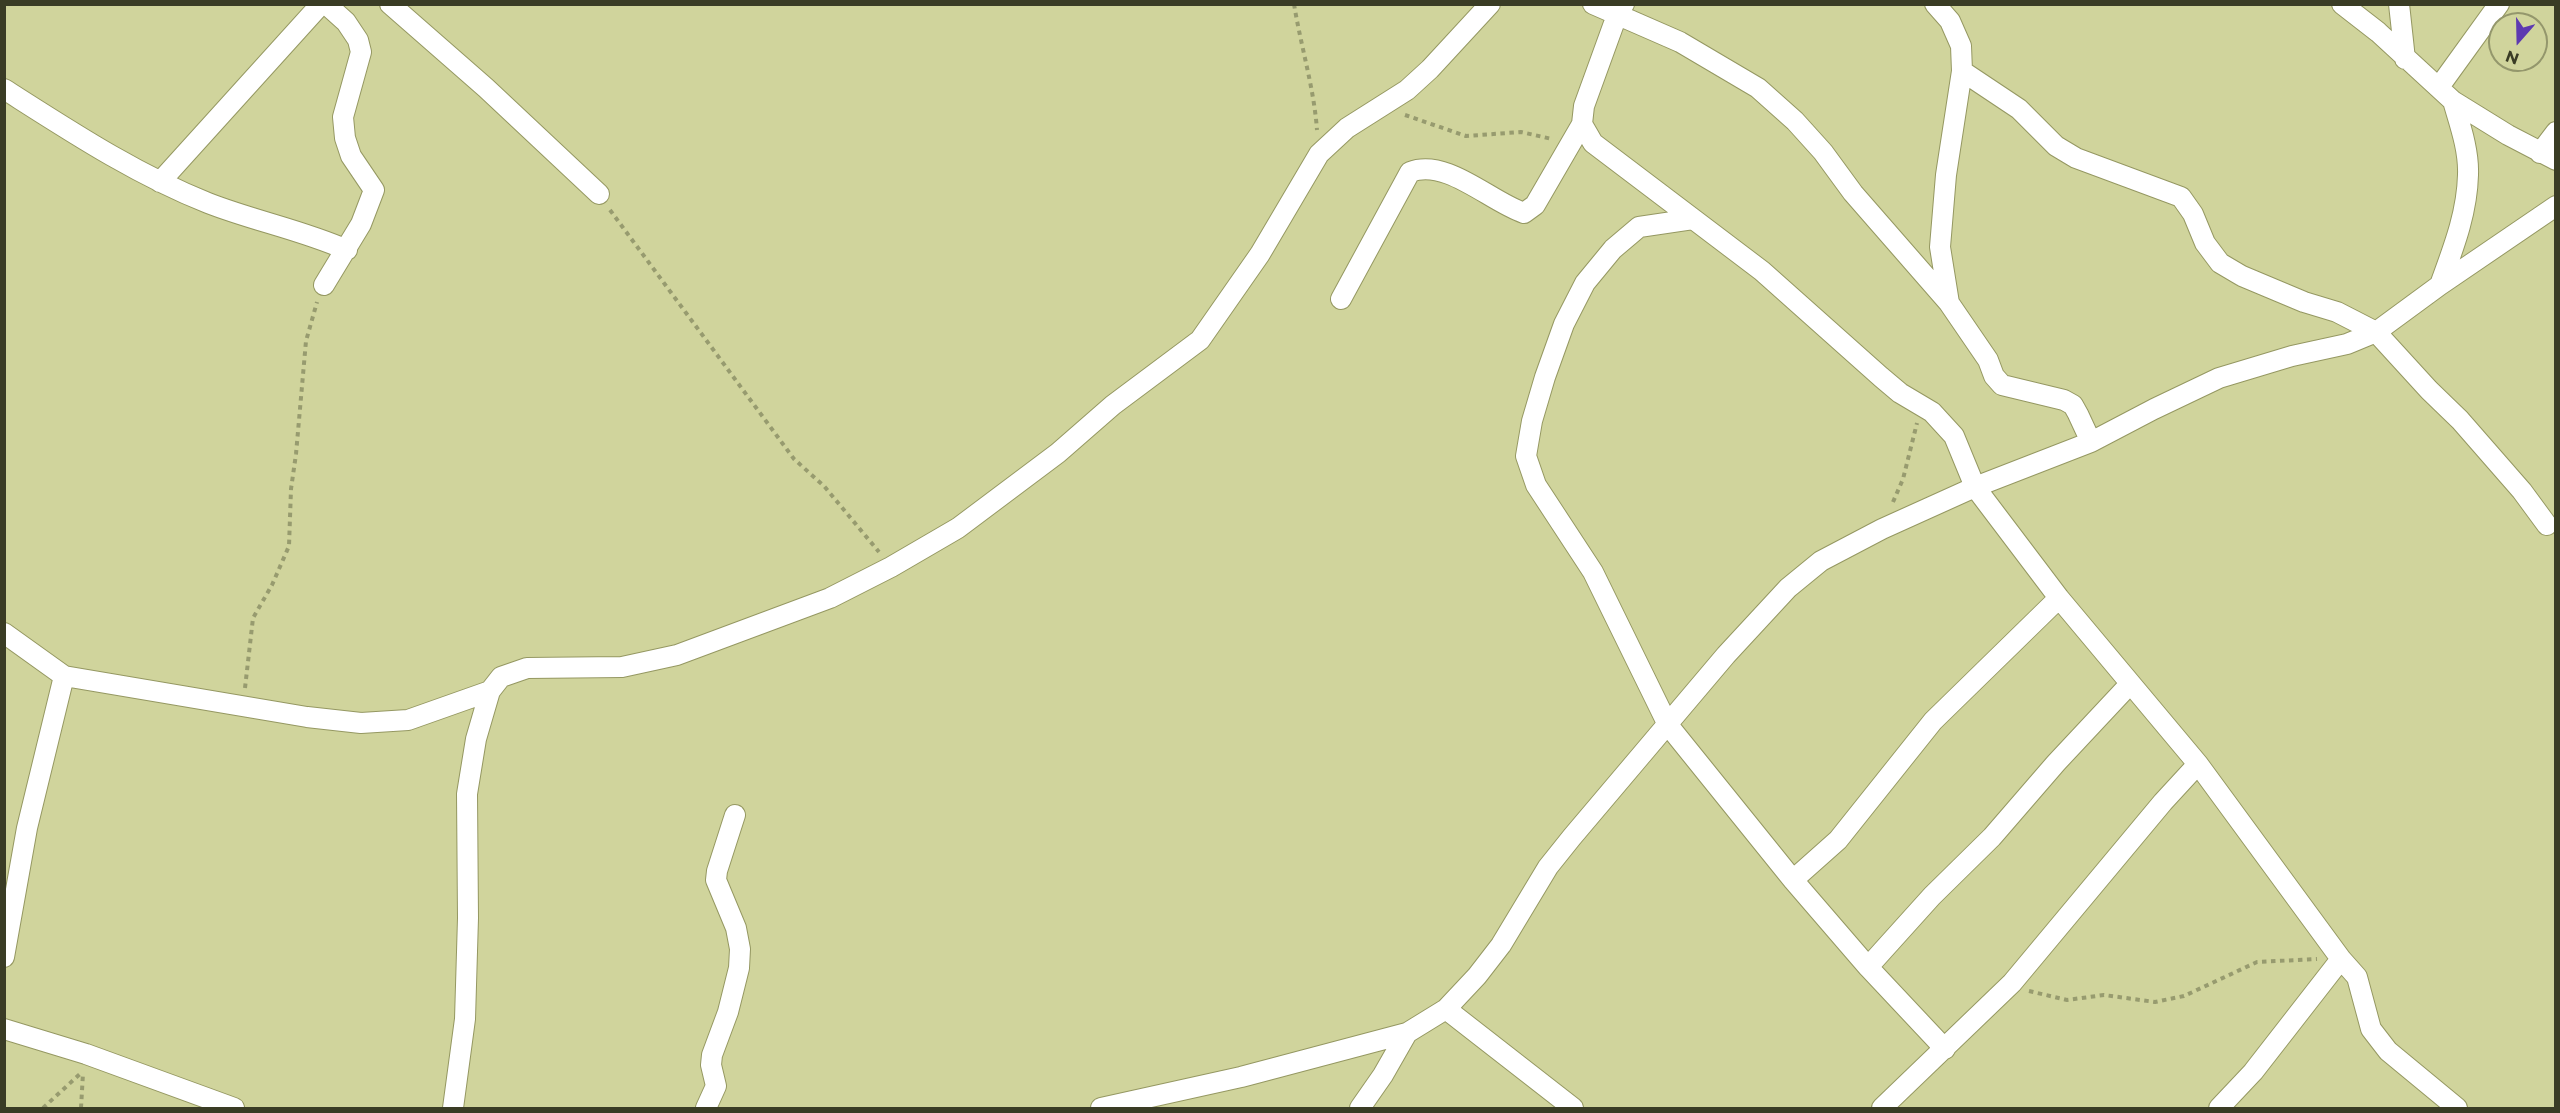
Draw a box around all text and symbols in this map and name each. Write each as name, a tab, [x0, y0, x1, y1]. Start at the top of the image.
north arrow	[2488, 12, 2548, 72]
text: N	[2503, 46, 2522, 69]

